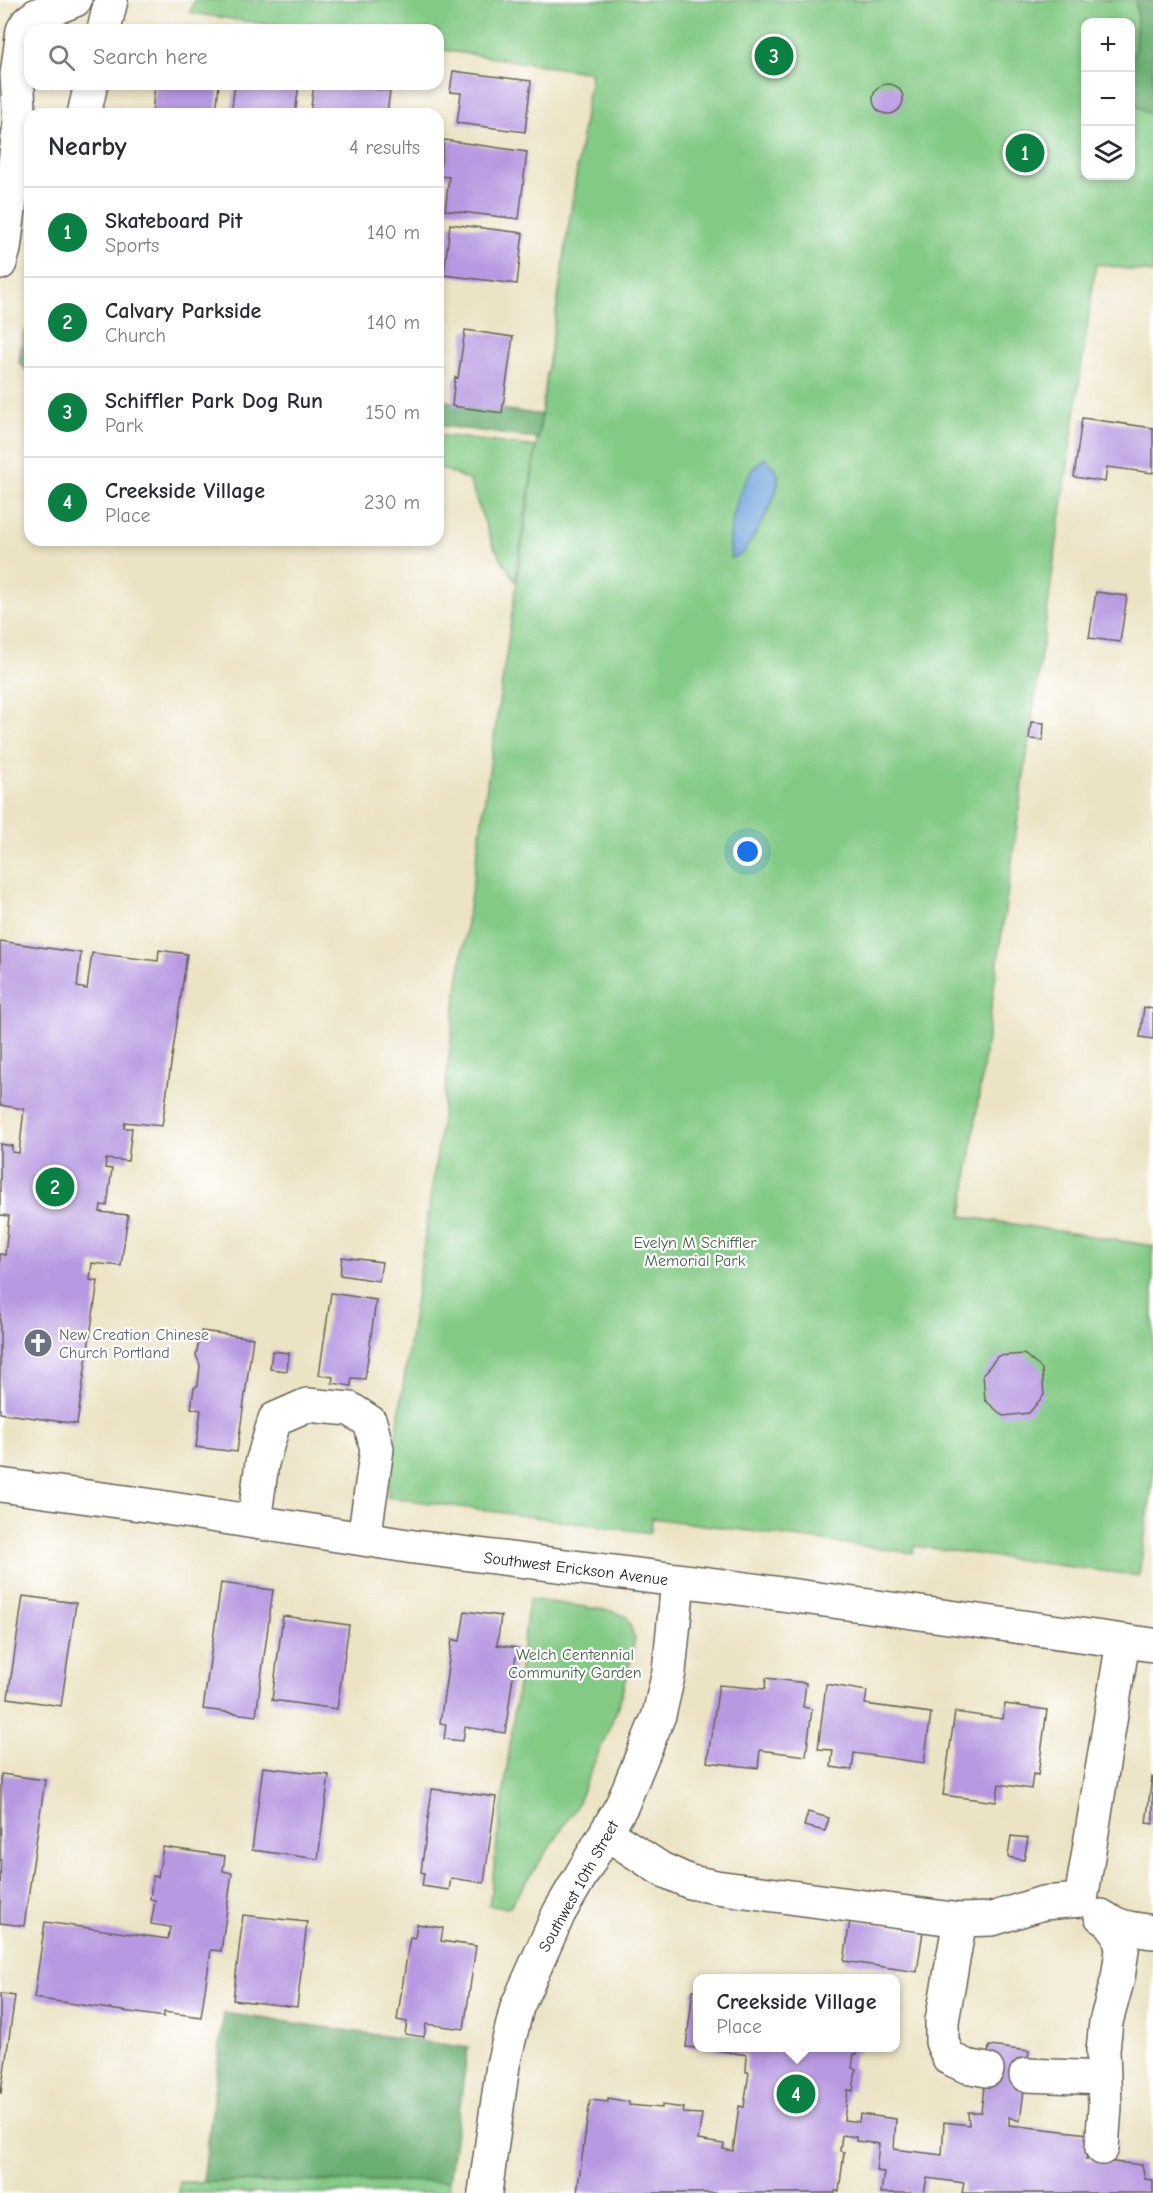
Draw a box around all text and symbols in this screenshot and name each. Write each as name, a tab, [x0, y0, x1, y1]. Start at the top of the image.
map controls	[1081, 18, 1135, 180]
button: +	[1081, 18, 1135, 72]
search box	[24, 24, 444, 90]
pin: 3	[754, 34, 794, 78]
icon: search	[45, 41, 78, 74]
text: Search here	[93, 44, 208, 70]
button: −	[1081, 72, 1135, 126]
button: layers	[1081, 126, 1135, 180]
pin: 1	[1006, 130, 1044, 176]
text: Nearby	[48, 132, 127, 162]
text: 4 results	[349, 136, 420, 159]
text: Skateboard Pit	[105, 208, 242, 234]
text: 1	[64, 221, 71, 244]
text: 140 m	[367, 221, 420, 244]
text: Sports	[105, 234, 159, 257]
text: Calvary Parkside	[105, 298, 261, 324]
text: 2	[63, 311, 72, 334]
text: 140 m	[367, 311, 420, 334]
text: Church	[105, 324, 166, 347]
text: Schiffler Park Dog Run	[105, 388, 323, 414]
text: 3	[63, 401, 72, 424]
text: 150 m	[366, 401, 420, 424]
text: Park	[105, 414, 143, 437]
text: Creekside Village	[105, 478, 265, 504]
text: 4	[63, 491, 72, 514]
text: 230 m	[364, 491, 420, 514]
text: Place	[105, 504, 151, 527]
your location	[733, 837, 762, 866]
pin: 2	[36, 1164, 74, 1210]
park label: Evelyn M Schiffler Memorial Park	[633, 1234, 757, 1270]
place label: New Creation Chinese Church Portland	[59, 1326, 209, 1362]
church icon: New Creation Chinese Church Portland	[22, 1327, 54, 1359]
street label: Southwest Erickson Avenue	[483, 1549, 669, 1589]
park label: Welch Centennial Community Garden	[508, 1646, 642, 1682]
street label: Southwest 10th Street	[535, 1817, 623, 1955]
popup	[693, 1974, 900, 2052]
text: Creekside Village	[716, 1989, 877, 2015]
text: Place	[716, 2015, 762, 2038]
pin: 4	[776, 2072, 816, 2116]

